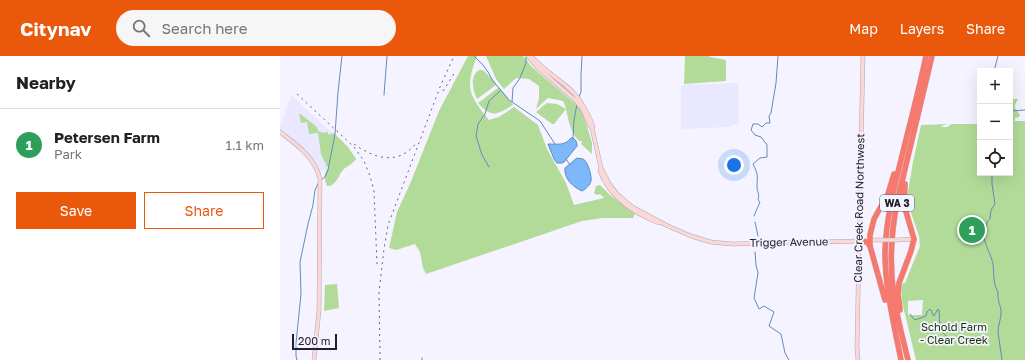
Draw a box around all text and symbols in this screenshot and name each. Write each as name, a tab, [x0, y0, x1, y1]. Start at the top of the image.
search box	[116, 10, 396, 46]
text: Citynav	[20, 17, 92, 40]
icon: search	[130, 17, 152, 39]
text: Search here	[162, 19, 247, 37]
text: Map	[849, 20, 878, 37]
text: Layers	[900, 20, 944, 37]
text: Share	[966, 20, 1005, 37]
map controls	[977, 68, 1013, 176]
button: +	[977, 68, 1013, 104]
text: Nearby	[16, 72, 76, 93]
button: −	[977, 104, 1013, 140]
text: Petersen Farm	[54, 128, 160, 146]
street label: Clear Creek Road Northwest	[851, 133, 866, 283]
text: 1	[26, 137, 32, 153]
text: 1.1 km	[225, 137, 264, 153]
button: locate	[977, 140, 1013, 176]
text: Park	[54, 146, 82, 162]
your location	[724, 155, 744, 175]
button: Save	[16, 192, 136, 229]
button: Share	[144, 192, 264, 229]
road number: WA 3	[880, 195, 914, 211]
pin: 1	[959, 215, 985, 245]
street label: Trigger Avenue	[749, 234, 829, 249]
park label: Schold Farm - Clear Creek	[920, 320, 988, 346]
scale bar	[292, 332, 337, 351]
text: 200 m	[298, 334, 331, 347]

